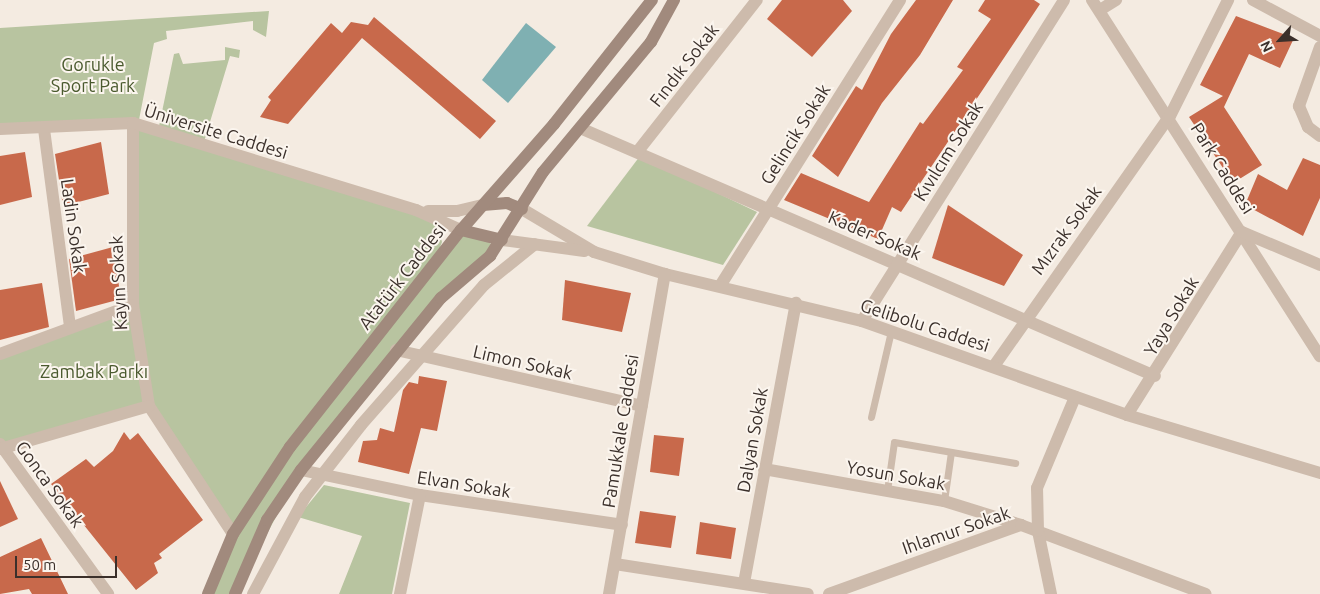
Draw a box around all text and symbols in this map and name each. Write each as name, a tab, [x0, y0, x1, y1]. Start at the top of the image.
north arrow	[1255, 15, 1305, 65]
street label: Fındık Sokak	[645, 19, 723, 111]
text: N	[1257, 38, 1276, 55]
park label: Gorukle Sport Park	[51, 54, 135, 96]
street label: Gelincik Sokak	[755, 80, 835, 188]
street label: Kıvılcım Sokak	[909, 97, 987, 205]
street label: Üniversite Caddesi	[142, 99, 290, 163]
street label: Park Caddesi	[1186, 118, 1260, 218]
street label: Ladin Sokak	[57, 177, 91, 275]
street label: Mızrak Sokak	[1026, 181, 1106, 279]
street label: Kader Sokak	[825, 206, 925, 264]
street label: Atatürk Caddesi	[354, 219, 450, 333]
street label: Kayın Sokak	[105, 235, 131, 331]
street label: Yaya Sokak	[1139, 273, 1203, 359]
street label: Gelibolu Caddesi	[858, 294, 992, 356]
street label: Limon Sokak	[471, 340, 575, 384]
street label: Pamukkale Caddesi	[597, 353, 643, 509]
park label: Zambak Parkı	[40, 360, 148, 382]
street label: Dalyan Sokak	[732, 386, 772, 494]
street label: Gonca Sokak	[11, 436, 89, 532]
street label: Yosun Sokak	[845, 456, 947, 494]
street label: Elvan Sokak	[416, 466, 512, 502]
street label: Ihlamur Sokak	[899, 501, 1013, 559]
scale bar	[18, 546, 120, 578]
text: 50 m	[23, 556, 56, 573]

